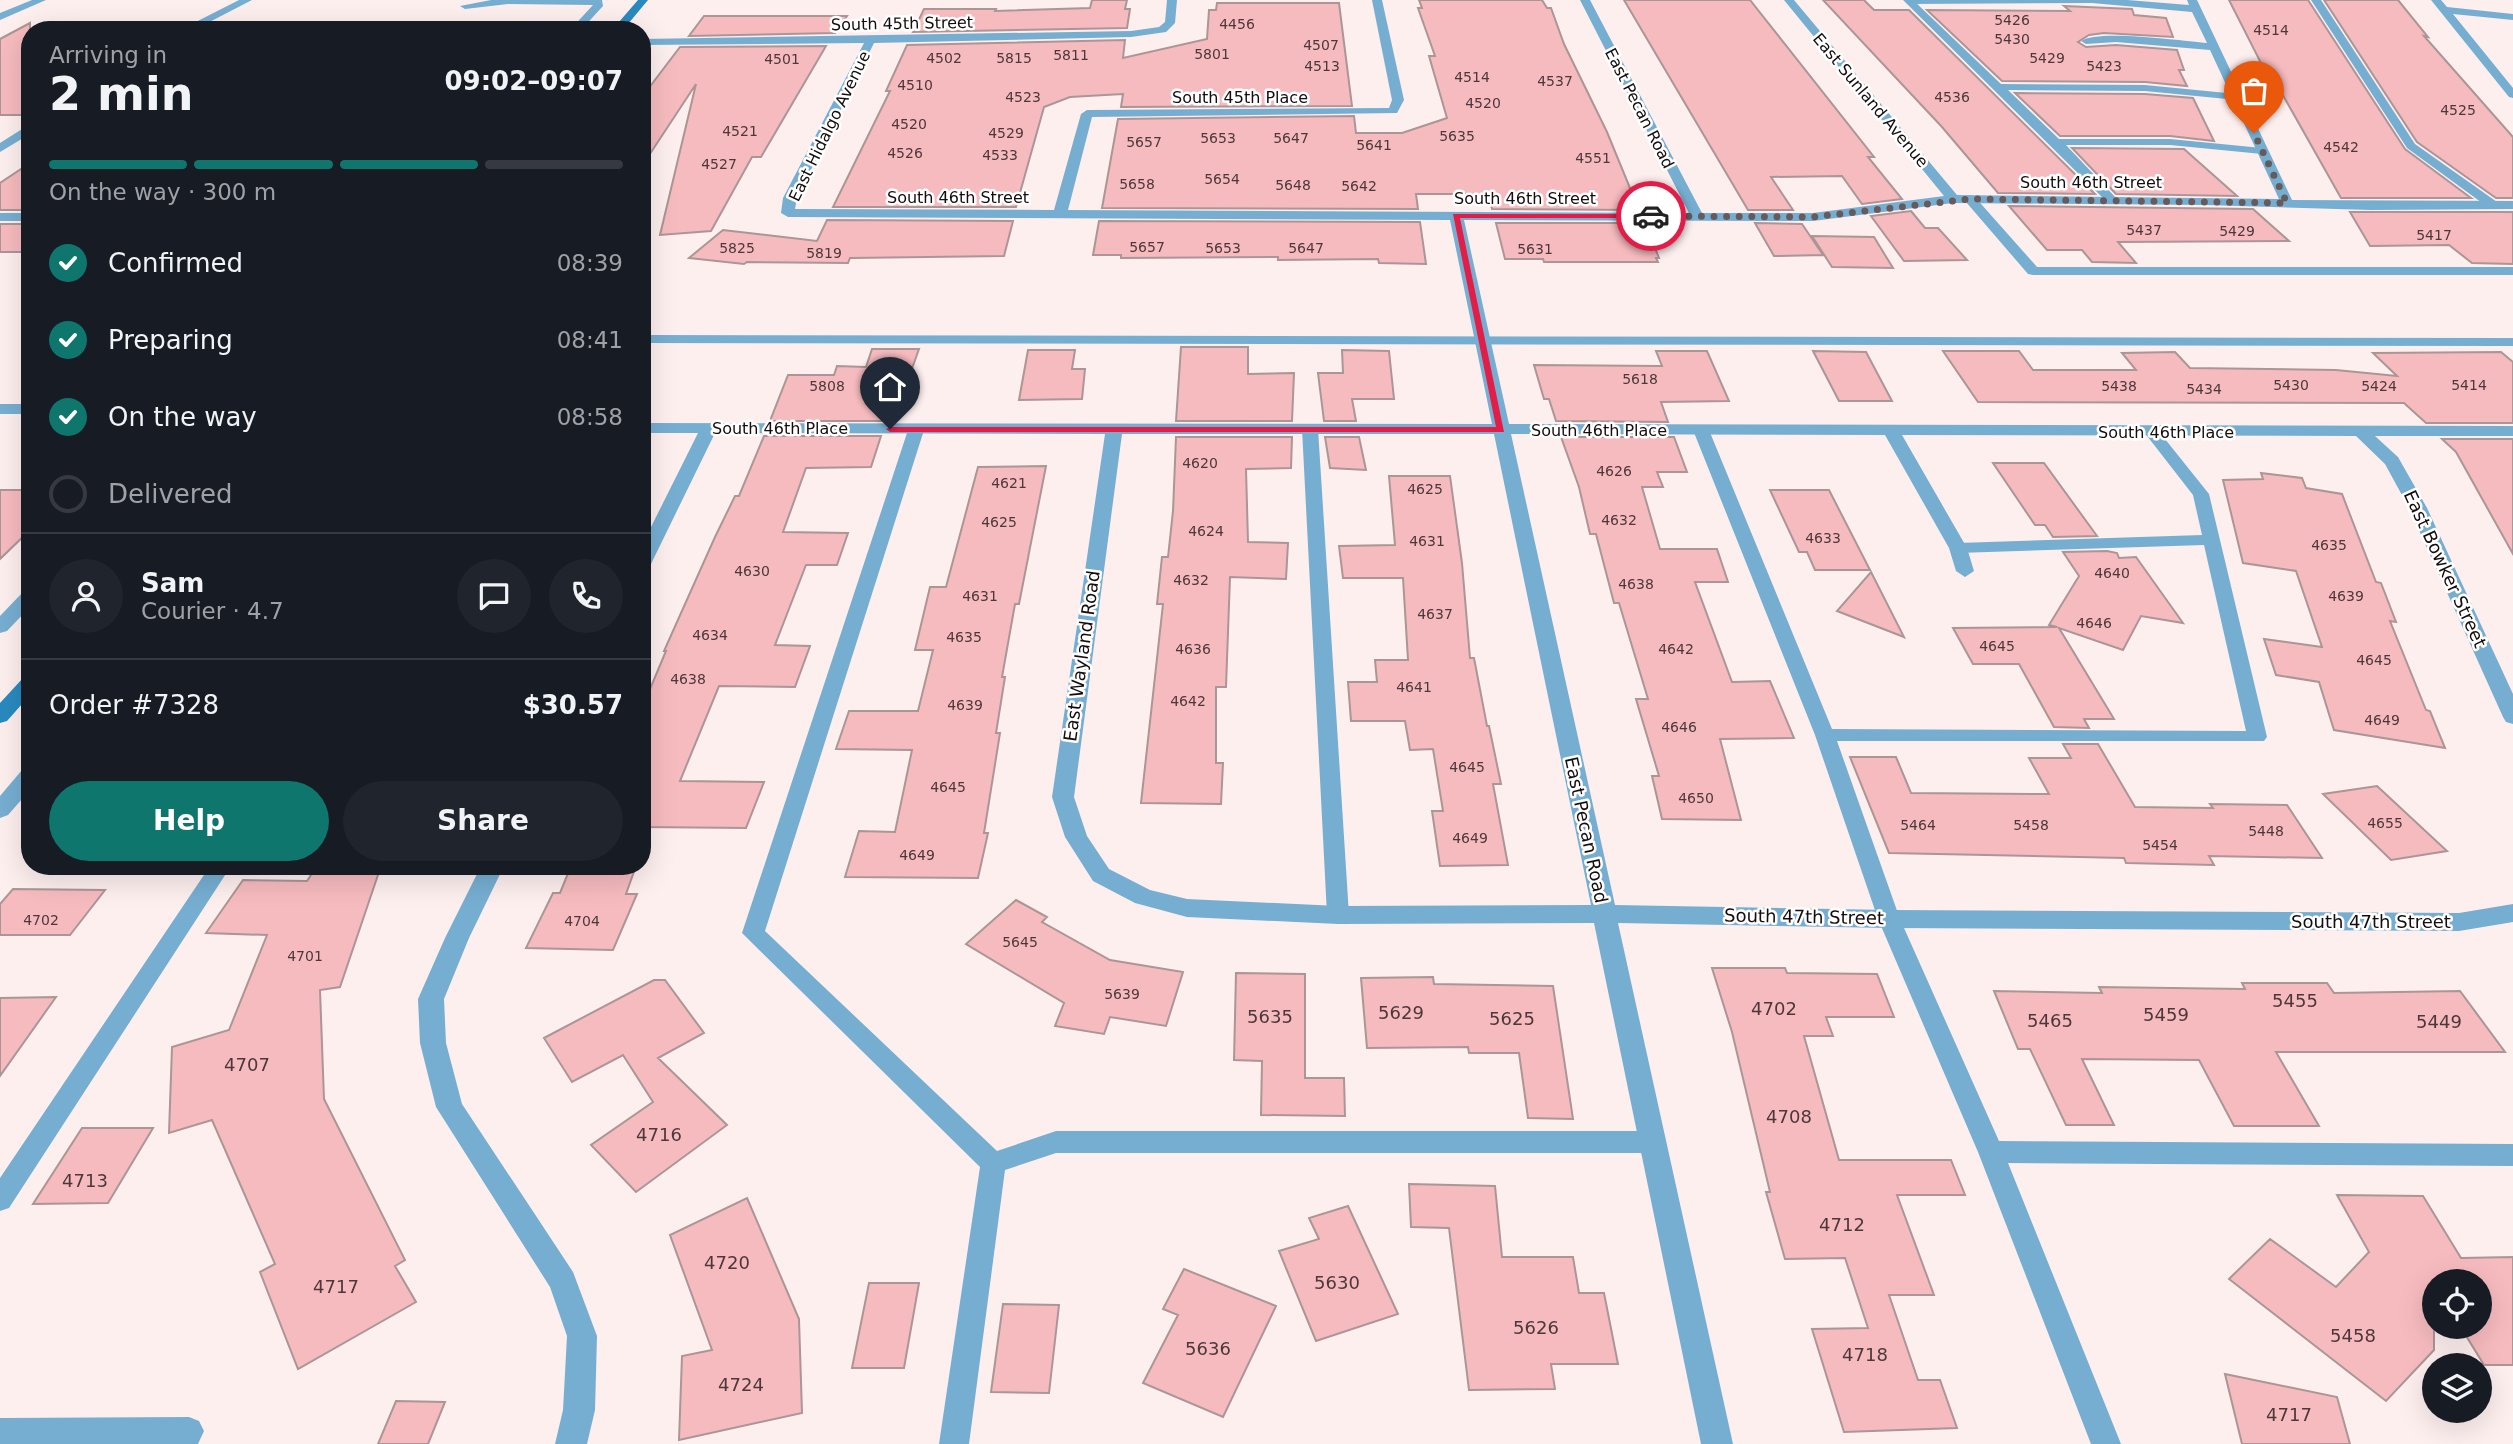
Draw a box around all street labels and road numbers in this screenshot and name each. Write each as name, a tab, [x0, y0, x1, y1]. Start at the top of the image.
street label: South 45th Street	[831, 13, 973, 34]
street label: East Sunland Avenue	[1809, 29, 1932, 171]
street label: East Pecan Road	[1601, 45, 1678, 172]
street label: East Hidalgo Avenue	[785, 48, 874, 205]
street label: South 45th Place	[1172, 88, 1308, 107]
street label: South 46th Street	[2020, 173, 2162, 192]
street label: South 46th Street	[887, 188, 1029, 207]
street label: South 46th Street	[1454, 189, 1596, 208]
street label: South 46th Place	[712, 419, 848, 438]
street label: South 46th Place	[1531, 421, 1667, 440]
street label: South 46th Place	[2098, 423, 2234, 442]
street label: East Bowker Street	[2400, 487, 2491, 651]
street label: East Wayland Road	[1059, 569, 1104, 743]
street label: East Pecan Road	[1561, 755, 1612, 905]
street label: South 47th Street	[1724, 905, 1884, 928]
street label: South 47th Street	[2291, 911, 2451, 932]

